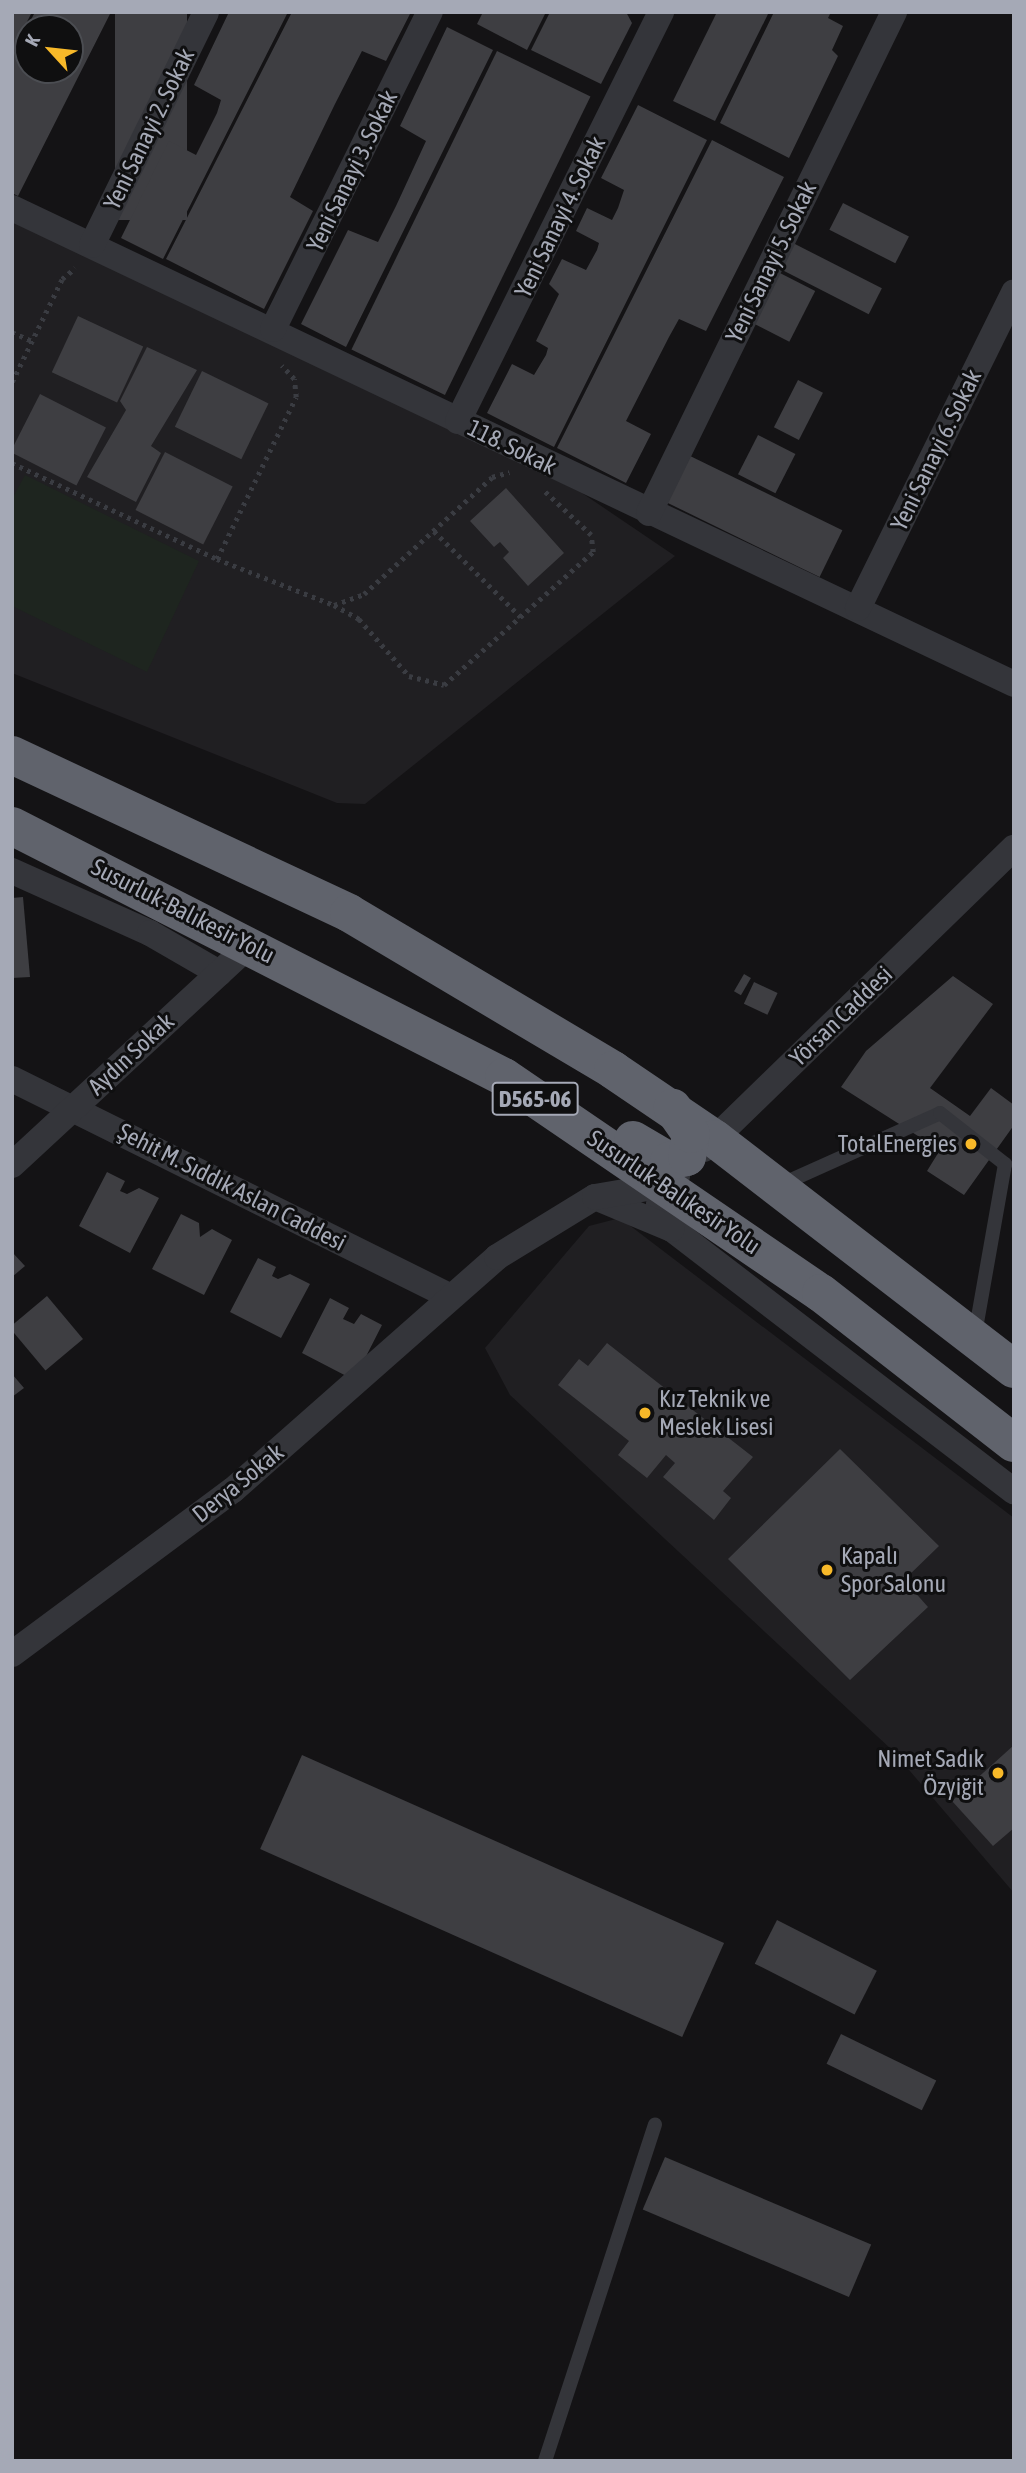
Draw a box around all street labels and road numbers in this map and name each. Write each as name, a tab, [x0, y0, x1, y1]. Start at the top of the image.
street label: Yeni Sanayi 2. Sokak	[98, 44, 200, 214]
street label: Yeni Sanayi 3. Sokak	[301, 86, 403, 256]
street label: Yeni Sanayi 4. Sokak	[509, 132, 611, 302]
street label: Yeni Sanayi 5. Sokak	[720, 177, 822, 347]
street label: Yeni Sanayi 6. Sokak	[885, 365, 987, 535]
street label: 118. Sokak	[463, 413, 561, 481]
street label: Susurluk-Balıkesir Yolu	[87, 852, 279, 970]
street label: Yörsan Caddesi	[784, 960, 898, 1072]
street label: Aydın Sokak	[82, 1007, 180, 1101]
road number: D565-06	[491, 1080, 579, 1118]
street label: Şehit M. Sıddık Aslan Caddesi	[113, 1117, 351, 1257]
street label: Susurluk-Balıkesir Yolu	[582, 1124, 766, 1260]
street label: Derya Sokak	[187, 1437, 289, 1529]

